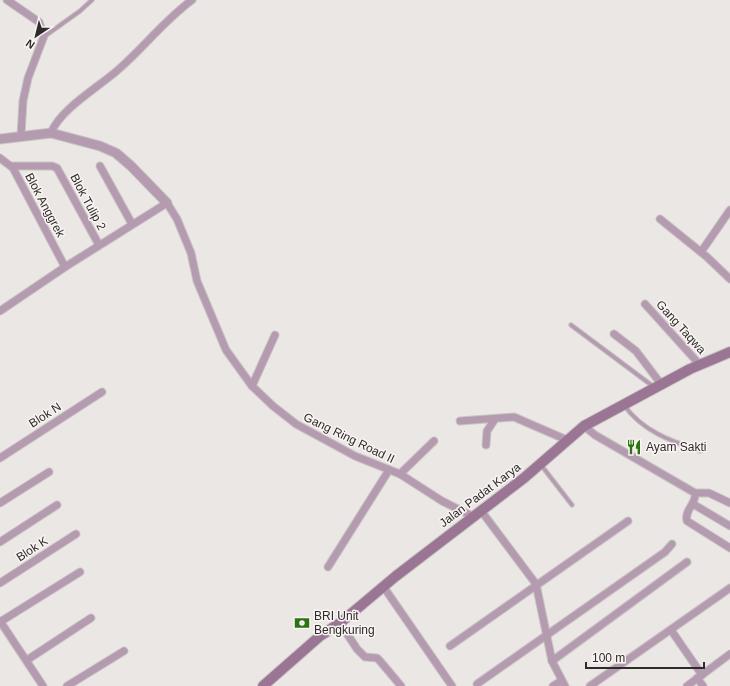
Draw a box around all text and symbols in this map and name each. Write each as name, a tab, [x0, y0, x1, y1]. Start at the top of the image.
north arrow	[16, 16, 56, 56]
text: N	[24, 37, 37, 51]
street label: Blok Anggrek	[22, 170, 68, 240]
street label: Blok Tulip 2	[67, 171, 109, 233]
street label: Gang Taqwa	[653, 297, 709, 357]
street label: Blok N	[26, 400, 64, 430]
street label: Gang Ring Road II	[301, 410, 397, 466]
restaurant icon: Ayam Sakti	[625, 438, 643, 456]
place label: Ayam Sakti	[646, 440, 706, 454]
street label: Jalan Padat Karya	[437, 460, 524, 530]
street label: Blok K	[14, 534, 50, 564]
place label: BRI Unit Bengkuring	[314, 609, 375, 637]
bank icon: BRI Unit Bengkuring	[293, 614, 311, 632]
scale bar	[586, 644, 704, 670]
text: 100 m	[592, 651, 625, 665]

